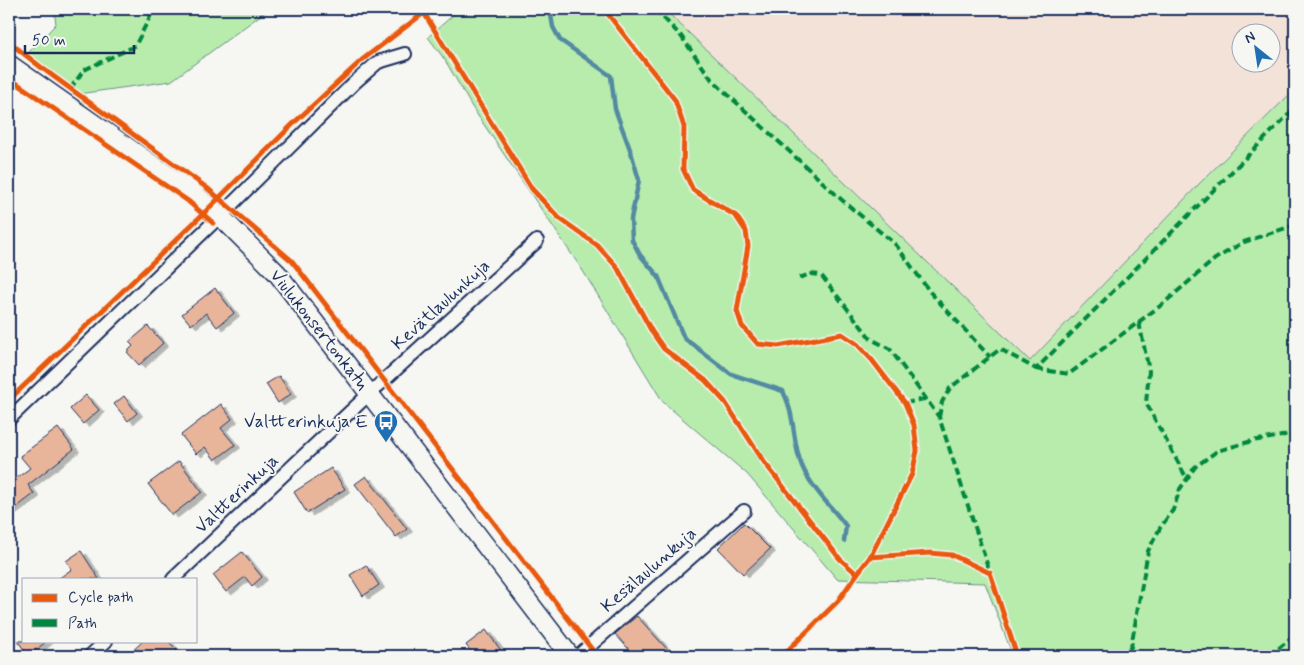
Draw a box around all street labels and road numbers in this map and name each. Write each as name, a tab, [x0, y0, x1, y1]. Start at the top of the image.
street label: Kevätlaulunkuja	[387, 254, 495, 356]
street label: Viulukonsertonkatu	[264, 264, 374, 396]
street label: Valtterinkuja	[190, 449, 284, 539]
street label: Kesälaulunkuja	[596, 522, 702, 618]

